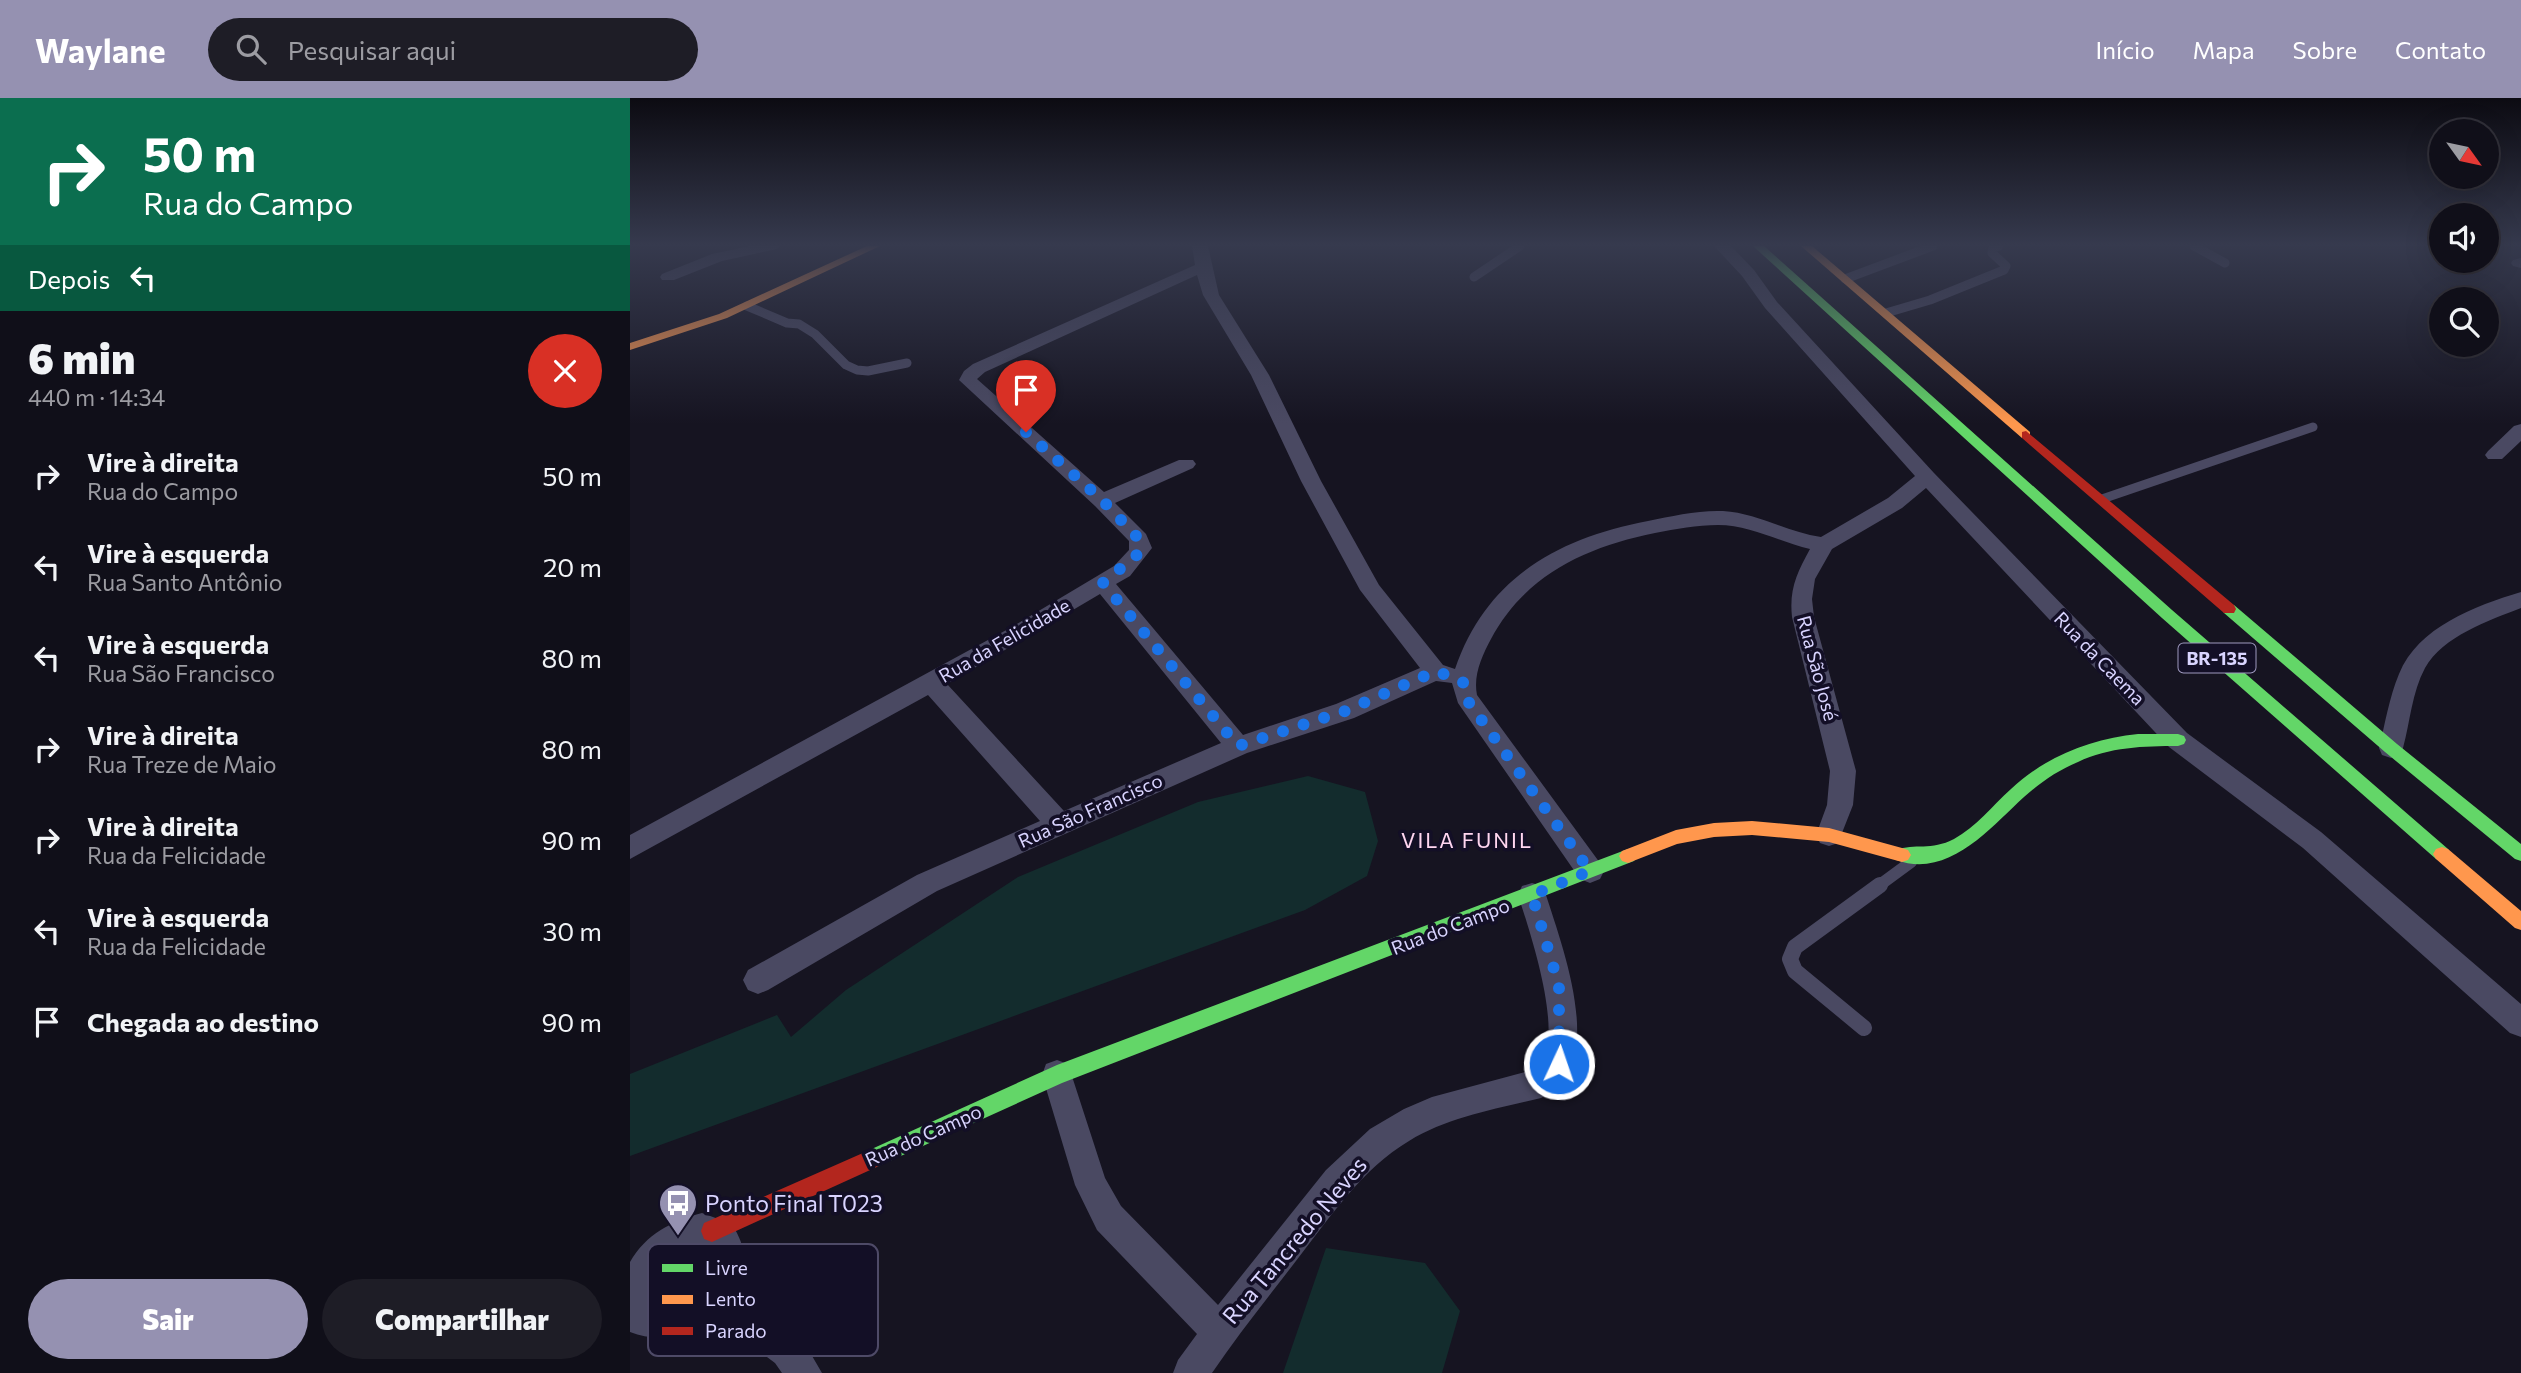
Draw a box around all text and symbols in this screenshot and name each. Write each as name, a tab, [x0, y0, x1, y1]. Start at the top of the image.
search box	[208, 18, 698, 81]
text: Waylane	[35, 29, 166, 70]
icon: search	[232, 30, 270, 68]
text: Pesquisar aqui	[288, 34, 456, 65]
text: Início	[2096, 35, 2155, 64]
text: Mapa	[2193, 35, 2255, 64]
text: Sobre	[2293, 35, 2357, 64]
text: Contato	[2395, 35, 2486, 64]
north arrow	[2429, 119, 2499, 189]
map controls	[2429, 119, 2499, 357]
text: 50 m	[143, 122, 256, 182]
icon: right	[28, 126, 119, 217]
text: Rua do Campo	[143, 182, 353, 222]
button: sound	[2429, 203, 2499, 273]
icon: left	[124, 259, 162, 297]
text: Depois	[28, 263, 110, 294]
button: search	[2429, 287, 2499, 357]
text: 6 min	[28, 331, 135, 383]
button: close	[528, 334, 602, 408]
pin	[996, 360, 1056, 432]
icon: arrive	[1007, 371, 1045, 409]
text: 440 m · 14:34	[28, 383, 165, 411]
text: Vire à direita	[87, 446, 239, 477]
icon: right	[28, 457, 66, 495]
text: 50 m	[542, 460, 602, 491]
text: Rua do Campo	[87, 477, 238, 505]
text: Vire à esquerda	[87, 537, 269, 568]
icon: left	[28, 548, 66, 586]
text: 20 m	[543, 551, 602, 582]
text: Rua Santo Antônio	[87, 568, 283, 596]
street label: Rua da Felicidade	[934, 593, 1074, 687]
street label: Rua da Caema	[2050, 607, 2150, 709]
street label: Rua São José	[1793, 613, 1843, 723]
text: Vire à esquerda	[87, 628, 269, 659]
icon: left	[28, 639, 66, 677]
text: 80 m	[542, 642, 602, 673]
road number: BR-135	[2178, 644, 2256, 672]
text: Rua São Francisco	[87, 659, 275, 687]
text: Vire à direita	[87, 719, 239, 750]
icon: right	[28, 730, 66, 768]
text: 80 m	[542, 733, 602, 764]
text: Rua Treze de Maio	[87, 750, 277, 778]
street label: Rua São Francisco	[1014, 768, 1166, 852]
text: Vire à direita	[87, 810, 239, 841]
icon: right	[28, 821, 66, 859]
text: 90 m	[542, 824, 602, 855]
district label: VILA FUNIL	[1401, 827, 1533, 852]
text: Rua da Felicidade	[87, 841, 266, 869]
street label: Rua do Campo	[1388, 893, 1512, 959]
text: Vire à esquerda	[87, 901, 269, 932]
icon: left	[28, 912, 66, 950]
text: 30 m	[543, 915, 602, 946]
text: Rua da Felicidade	[87, 932, 266, 960]
icon: arrive	[28, 1003, 66, 1041]
text: Chegada ao destino	[87, 1006, 319, 1037]
text: 90 m	[542, 1006, 602, 1037]
position arrow	[1522, 1027, 1596, 1101]
street label: Rua do Campo	[861, 1099, 985, 1171]
street label: Rua Tancredo Neves	[1216, 1151, 1372, 1329]
bus stop icon: Ponto Final T023	[657, 1182, 699, 1237]
place label: Ponto Final T023	[705, 1189, 883, 1217]
legend	[648, 1244, 878, 1356]
text: Livre	[705, 1256, 748, 1279]
button: Sair	[28, 1279, 308, 1359]
button: Compartilhar	[322, 1279, 602, 1359]
text: Lento	[705, 1287, 756, 1310]
text: Parado	[705, 1319, 767, 1342]

